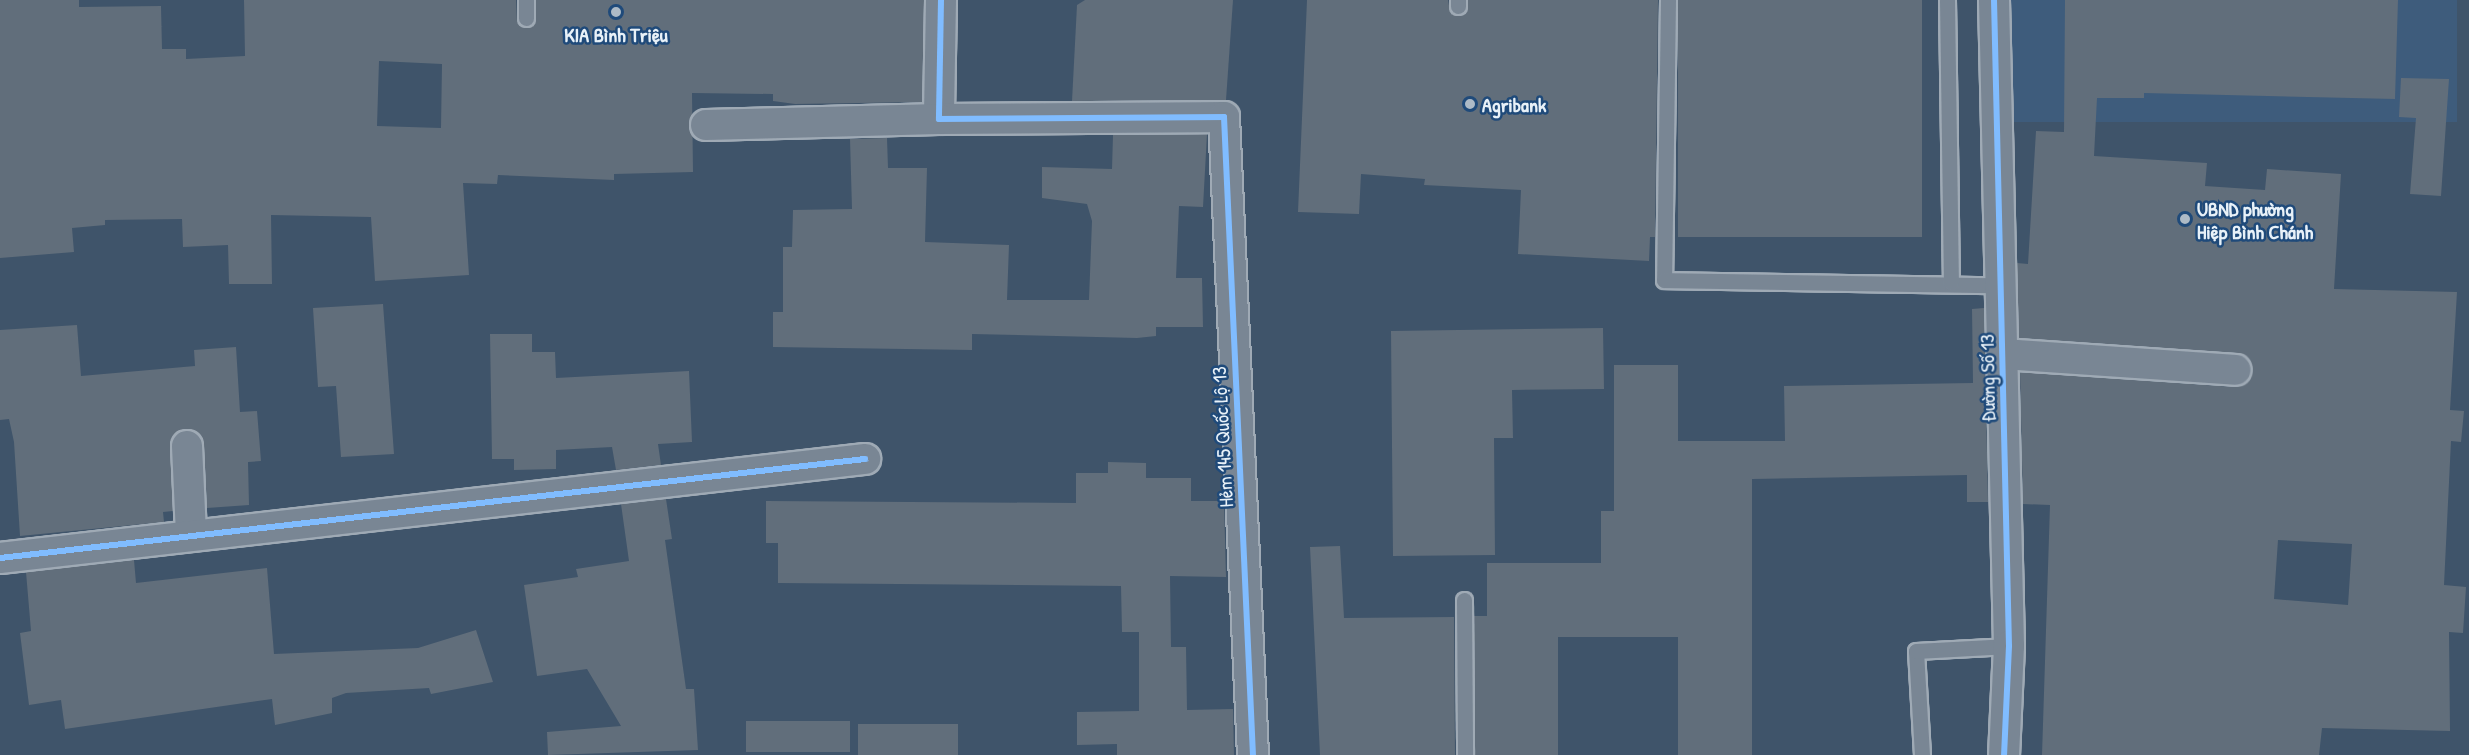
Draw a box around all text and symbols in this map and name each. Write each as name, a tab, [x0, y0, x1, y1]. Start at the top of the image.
marker: KIA Bình Triệu	[609, 5, 623, 19]
place label: KIA Bình Triệu	[564, 22, 668, 46]
place label: Agribank	[1482, 92, 1546, 116]
marker: Agribank	[1463, 97, 1477, 111]
place label: UBND phường Hiệp Bình Chánh	[2197, 196, 2313, 243]
marker: UBND phường Hiệp Bình Chánh	[2178, 212, 2192, 226]
street label: Đường Số 13	[1974, 334, 2000, 422]
street label: Hẻm 145 Quốc Lộ 13	[1206, 366, 1238, 508]

